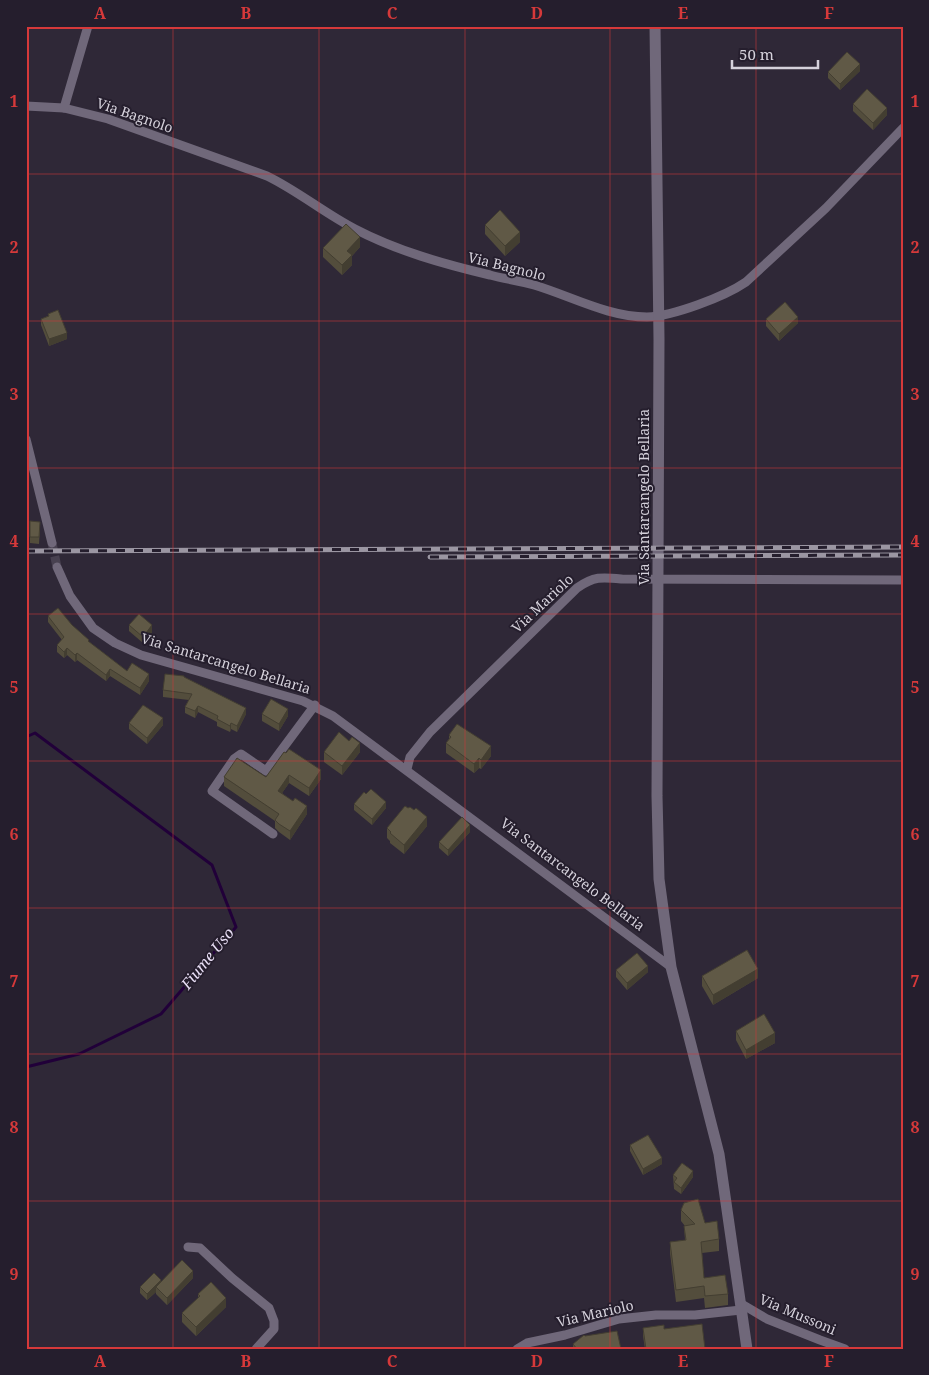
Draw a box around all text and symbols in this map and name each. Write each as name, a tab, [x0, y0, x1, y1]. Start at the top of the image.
text: A	[94, 2, 107, 24]
text: B	[241, 2, 252, 24]
text: C	[387, 2, 398, 24]
text: D	[531, 2, 543, 24]
text: E	[678, 2, 688, 24]
text: F	[824, 2, 834, 24]
scale bar	[732, 38, 818, 70]
text: 50 m	[739, 44, 774, 64]
text: 1	[9, 90, 19, 112]
text: 1	[910, 90, 920, 112]
street label: Via Bagnolo	[94, 93, 176, 137]
text: 2	[9, 236, 19, 258]
text: 2	[910, 236, 920, 258]
street label: Via Bagnolo	[466, 247, 548, 285]
text: 3	[9, 383, 19, 405]
text: 3	[910, 383, 920, 405]
street label: Via Santarcangelo Bellaria	[634, 409, 653, 585]
text: 4	[9, 530, 19, 552]
text: 4	[910, 530, 920, 552]
street label: Via Mariolo	[507, 569, 577, 637]
street label: Via Santarcangelo Bellaria	[139, 628, 313, 698]
text: 5	[9, 676, 19, 698]
text: 5	[910, 676, 920, 698]
street label: Via Santarcangelo Bellaria	[497, 813, 649, 935]
text: 6	[9, 823, 19, 845]
text: 6	[910, 823, 920, 845]
water label: Fiume Uso	[175, 923, 238, 994]
text: 7	[9, 970, 19, 992]
text: 7	[910, 970, 920, 992]
text: 8	[9, 1116, 19, 1138]
text: 8	[910, 1116, 920, 1138]
text: 9	[9, 1263, 19, 1285]
text: 9	[910, 1263, 920, 1285]
street label: Via Mussoni	[757, 1289, 840, 1339]
street label: Via Mariolo	[555, 1295, 635, 1331]
text: A	[94, 1350, 107, 1372]
text: B	[241, 1350, 252, 1372]
text: C	[387, 1350, 398, 1372]
text: D	[531, 1350, 543, 1372]
text: E	[678, 1350, 688, 1372]
text: F	[824, 1350, 834, 1372]

